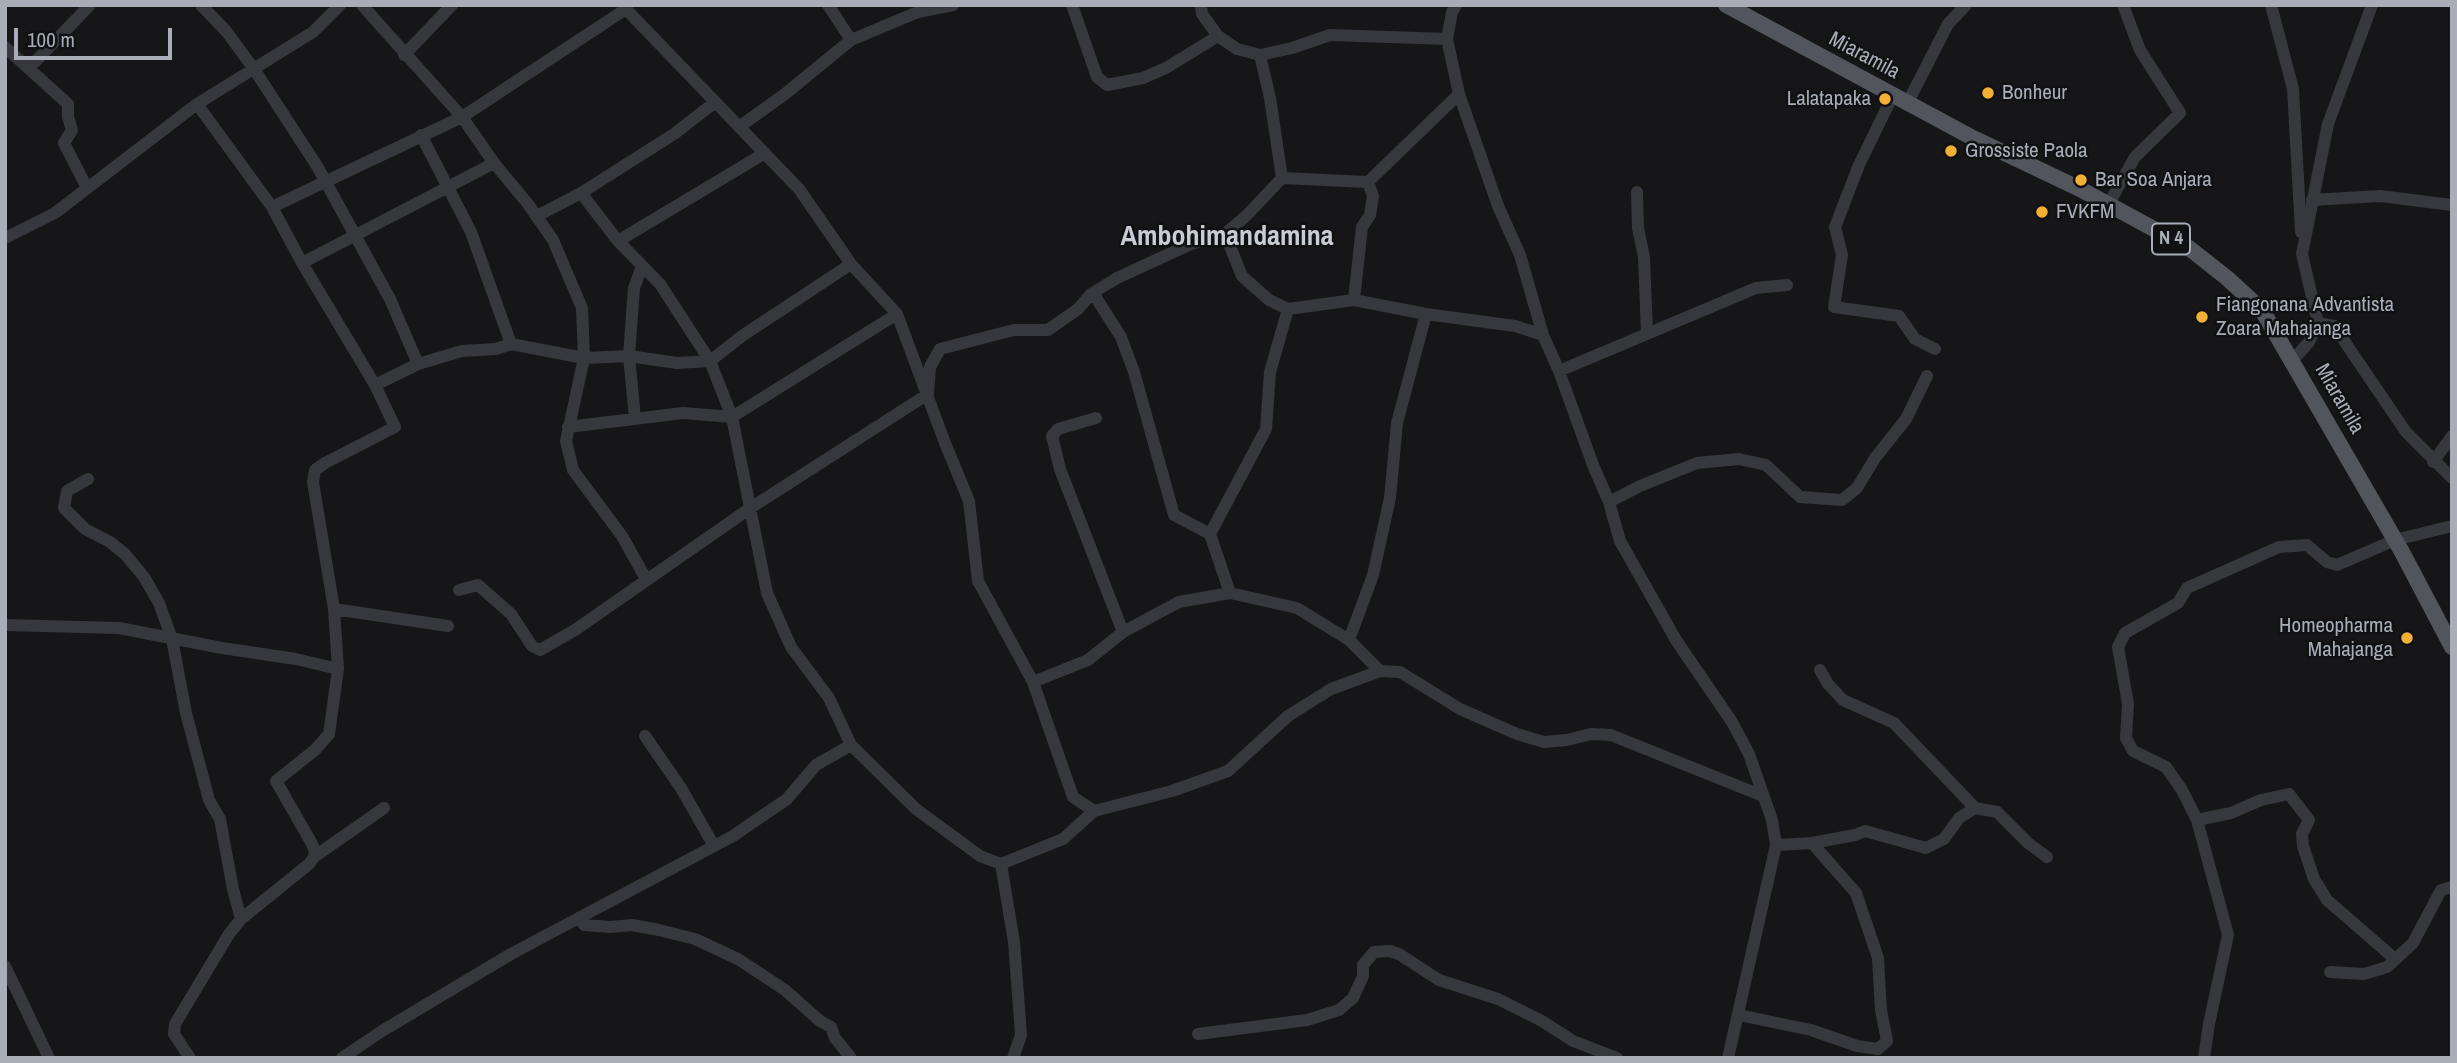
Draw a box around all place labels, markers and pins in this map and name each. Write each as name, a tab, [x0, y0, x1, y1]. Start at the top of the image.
place label: Bonheur	[2002, 80, 2067, 106]
marker: Bonheur	[1980, 85, 1996, 101]
place label: Lalatapaka	[1787, 86, 1871, 112]
marker: Lalatapaka	[1877, 91, 1893, 107]
place label: Grossiste Paola	[1965, 138, 2088, 164]
marker: Grossiste Paola	[1943, 143, 1959, 159]
place label: Bar Soa Anjara	[2095, 167, 2212, 193]
marker: Bar Soa Anjara	[2073, 172, 2089, 188]
place label: FVKFM	[2056, 199, 2114, 225]
marker: FVKFM	[2034, 204, 2050, 220]
place label: Fiangonana Advantista Zoara Mahajanga	[2216, 292, 2394, 342]
marker: Fiangonana Advantista Zoara Mahajanga	[2194, 309, 2210, 325]
place label: Homeopharma Mahajanga	[2279, 613, 2393, 663]
marker: Homeopharma Mahajanga	[2399, 630, 2415, 646]

